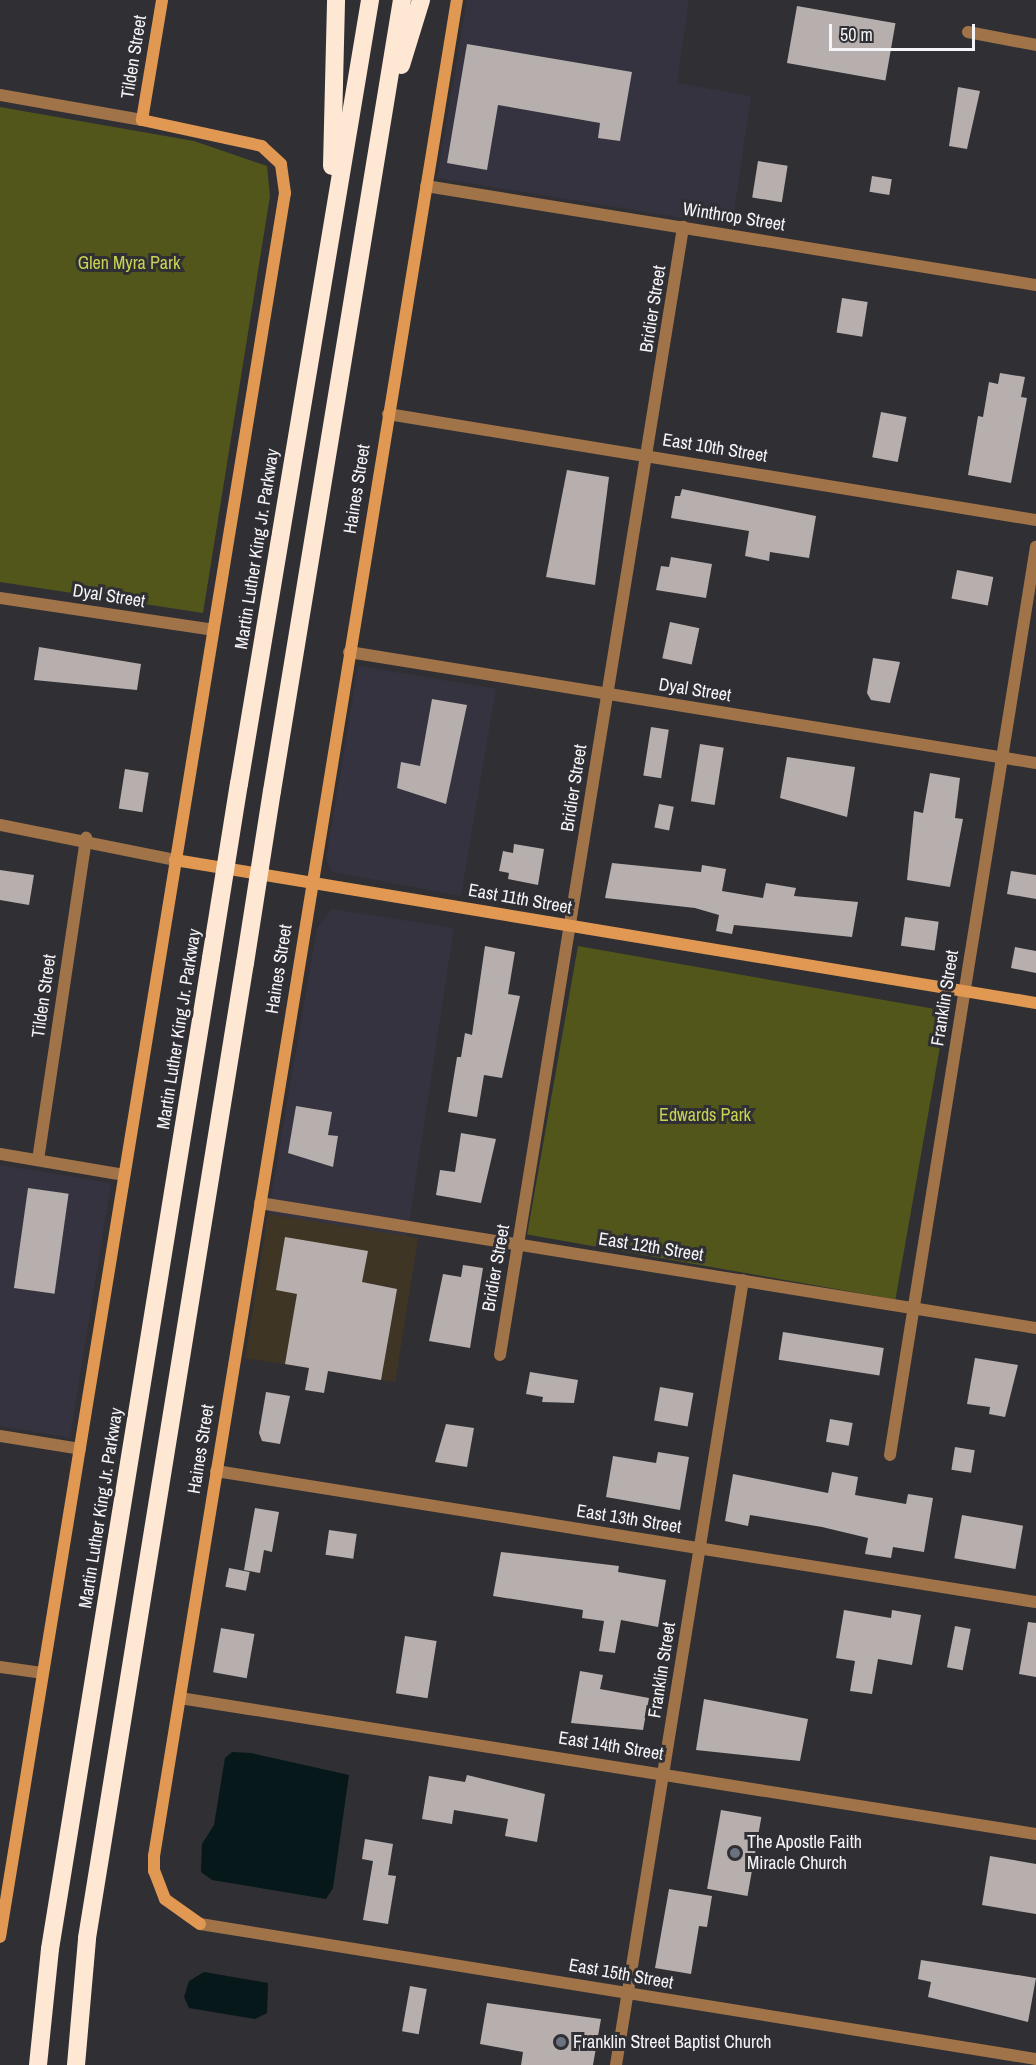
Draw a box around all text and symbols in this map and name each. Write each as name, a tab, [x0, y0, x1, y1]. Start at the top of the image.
scale bar	[832, 12, 978, 50]
street label: Tilden Street	[117, 14, 151, 100]
text: 50 m	[840, 22, 873, 47]
street label: Winthrop Street	[681, 198, 787, 236]
park label: Glen Myra Park	[78, 252, 180, 274]
street label: Bridier Street	[635, 264, 671, 354]
street label: East 10th Street	[661, 429, 769, 467]
street label: Haines Street	[339, 443, 375, 535]
street label: Martin Luther King Jr. Parkway	[230, 447, 284, 651]
street label: Dyal Street	[71, 580, 147, 612]
street label: Dyal Street	[657, 674, 733, 706]
street label: Bridier Street	[556, 743, 592, 833]
street label: East 11th Street	[467, 879, 573, 919]
street label: Haines Street	[261, 923, 297, 1015]
street label: Martin Luther King Jr. Parkway	[152, 927, 206, 1131]
street label: Franklin Street	[927, 949, 963, 1047]
street label: Tilden Street	[27, 953, 61, 1039]
park label: Edwards Park	[659, 1104, 751, 1126]
street label: Bridier Street	[478, 1223, 514, 1313]
street label: East 12th Street	[597, 1228, 705, 1266]
street label: Haines Street	[183, 1403, 219, 1495]
street label: Martin Luther King Jr. Parkway	[74, 1406, 128, 1610]
street label: East 13th Street	[575, 1500, 683, 1538]
street label: Franklin Street	[644, 1621, 680, 1719]
street label: East 14th Street	[557, 1727, 665, 1765]
place label: The Apostle Faith Miracle Church	[747, 1832, 863, 1874]
marker: The Apostle Faith Miracle Church	[728, 1846, 742, 1860]
street label: East 15th Street	[567, 1954, 675, 1994]
place label: Franklin Street Baptist Church	[573, 2031, 772, 2053]
marker: Franklin Street Baptist Church	[554, 2035, 568, 2049]

